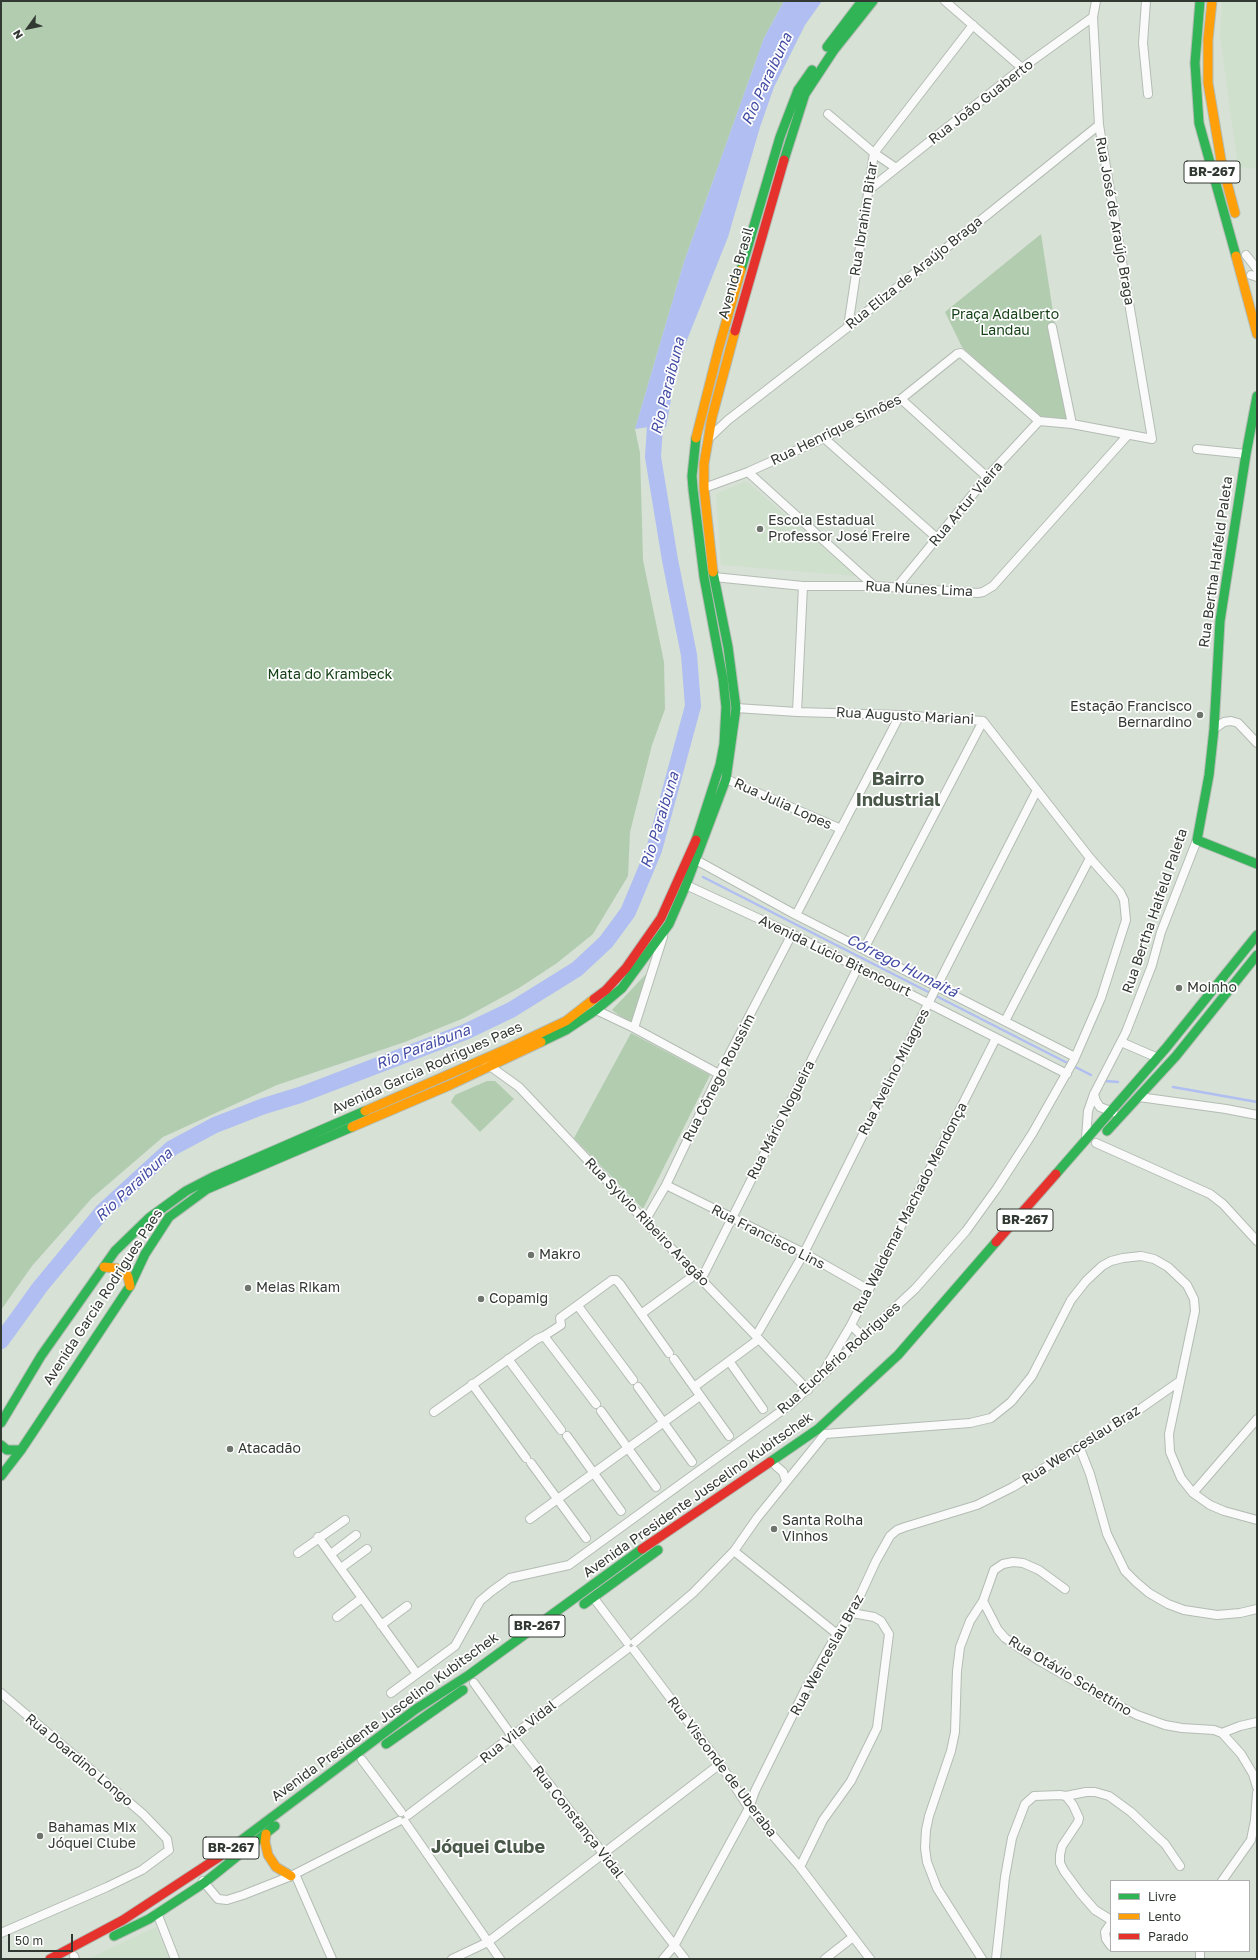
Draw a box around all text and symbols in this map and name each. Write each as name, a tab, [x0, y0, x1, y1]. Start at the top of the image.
north arrow	[8, 8, 48, 48]
text: N	[10, 28, 25, 42]
water label: Rio Paraibuna	[738, 30, 796, 128]
street label: Rua João Guaberto	[925, 56, 1037, 148]
street label: Rua José de Araújo Braga	[1092, 136, 1138, 306]
street label: Rua Ibrahim Bitar	[847, 161, 881, 277]
road number: BR-267	[1184, 161, 1240, 183]
street label: Rua Eliza de Araújo Braga	[842, 213, 986, 333]
street label: Avenida Brasil	[715, 225, 757, 321]
park label: Praça Adalberto Landau	[951, 307, 1059, 340]
water label: Rio Paraibuna	[647, 336, 689, 436]
street label: Rua Henrique Simões	[768, 391, 904, 469]
street label: Rua Artur Vieira	[926, 458, 1006, 550]
street label: Rua Bertha Halfeld Paleta	[1196, 475, 1236, 649]
place label: Escola Estadual Professor José Freire	[768, 513, 910, 546]
marker: Escola Estadual Professor José Freire	[755, 524, 765, 534]
street label: Rua Nunes Lima	[865, 578, 973, 600]
park label: Mata do Krambeck	[268, 667, 392, 683]
place label: Estação Francisco Bernardino	[1070, 699, 1192, 732]
street label: Rua Augusto Mariani	[836, 704, 974, 728]
marker: Estação Francisco Bernardino	[1195, 710, 1205, 720]
district label: Bairro Industrial	[856, 768, 940, 810]
water label: Rio Paraibuna	[637, 770, 683, 870]
street label: Rua Julia Lopes	[731, 775, 835, 833]
street label: Rua Bertha Halfeld Paleta	[1119, 826, 1191, 996]
street label: Avenida Lúcio Bitencourt	[756, 912, 914, 1000]
water label: Córrego Humaitá	[843, 930, 961, 1002]
place label: Moinho	[1187, 980, 1237, 996]
marker: Moinho	[1174, 983, 1184, 993]
street label: Rua Avelino Milagres	[855, 1006, 933, 1138]
street label: Rua Cônego Roussim	[679, 1011, 759, 1145]
street label: Avenida Garcia Rodrigues Paes	[329, 1018, 525, 1118]
water label: Rio Paraibuna	[373, 1021, 473, 1073]
street label: Rua Mário Nogueira	[744, 1058, 818, 1182]
street label: Rua Waldemar Machado Mendonça	[849, 1100, 971, 1316]
water label: Rio Paraibuna	[92, 1145, 176, 1225]
street label: Rua Sylvio Ribeiro Aragão	[581, 1154, 713, 1290]
street label: Rua Francisco Lins	[708, 1201, 828, 1273]
street label: Avenida Garcia Rodrigues Paes	[40, 1206, 166, 1388]
road number: BR-267	[997, 1209, 1053, 1231]
place label: Makro	[539, 1247, 581, 1263]
marker: Makro	[526, 1250, 536, 1260]
place label: Meias Rikam	[256, 1280, 340, 1296]
marker: Meias Rikam	[243, 1283, 253, 1293]
place label: Copamig	[489, 1291, 548, 1307]
marker: Copamig	[476, 1294, 486, 1304]
street label: Rua Euchério Rodrigues	[774, 1298, 904, 1418]
street label: Rua Wenceslau Braz	[1019, 1402, 1143, 1488]
street label: Avenida Presidente Juscelino Kubitschek	[580, 1409, 816, 1581]
place label: Atacadão	[238, 1441, 301, 1457]
marker: Atacadão	[225, 1444, 235, 1454]
place label: Santa Rolha Vinhos	[782, 1513, 863, 1546]
marker: Santa Rolha Vinhos	[769, 1524, 779, 1534]
street label: Rua Wenceslau Braz	[787, 1591, 867, 1719]
road number: BR-267	[509, 1615, 565, 1637]
street label: Avenida Presidente Juscelino Kubitschek	[268, 1629, 502, 1805]
street label: Rua Otávio Schettino	[1005, 1632, 1135, 1720]
street label: Rua Visconde de Uberaba	[664, 1693, 780, 1841]
street label: Rua Vila Vidal	[476, 1697, 560, 1767]
street label: Rua Doardino Longo	[22, 1710, 136, 1810]
street label: Rua Constança Vidal	[529, 1762, 627, 1882]
place label: Bahamas Mix Jóquei Clube	[48, 1820, 137, 1852]
marker: Bahamas Mix Jóquei Clube	[35, 1831, 45, 1841]
district label: Jóquei Clube	[431, 1836, 545, 1858]
road number: BR-267	[203, 1837, 259, 1859]
legend	[1110, 1880, 1250, 1952]
text: Livre	[1148, 1889, 1176, 1904]
text: Lento	[1148, 1909, 1181, 1924]
scale bar	[10, 1926, 75, 1952]
text: Parado	[1148, 1929, 1188, 1944]
text: 50 m	[15, 1933, 43, 1948]

